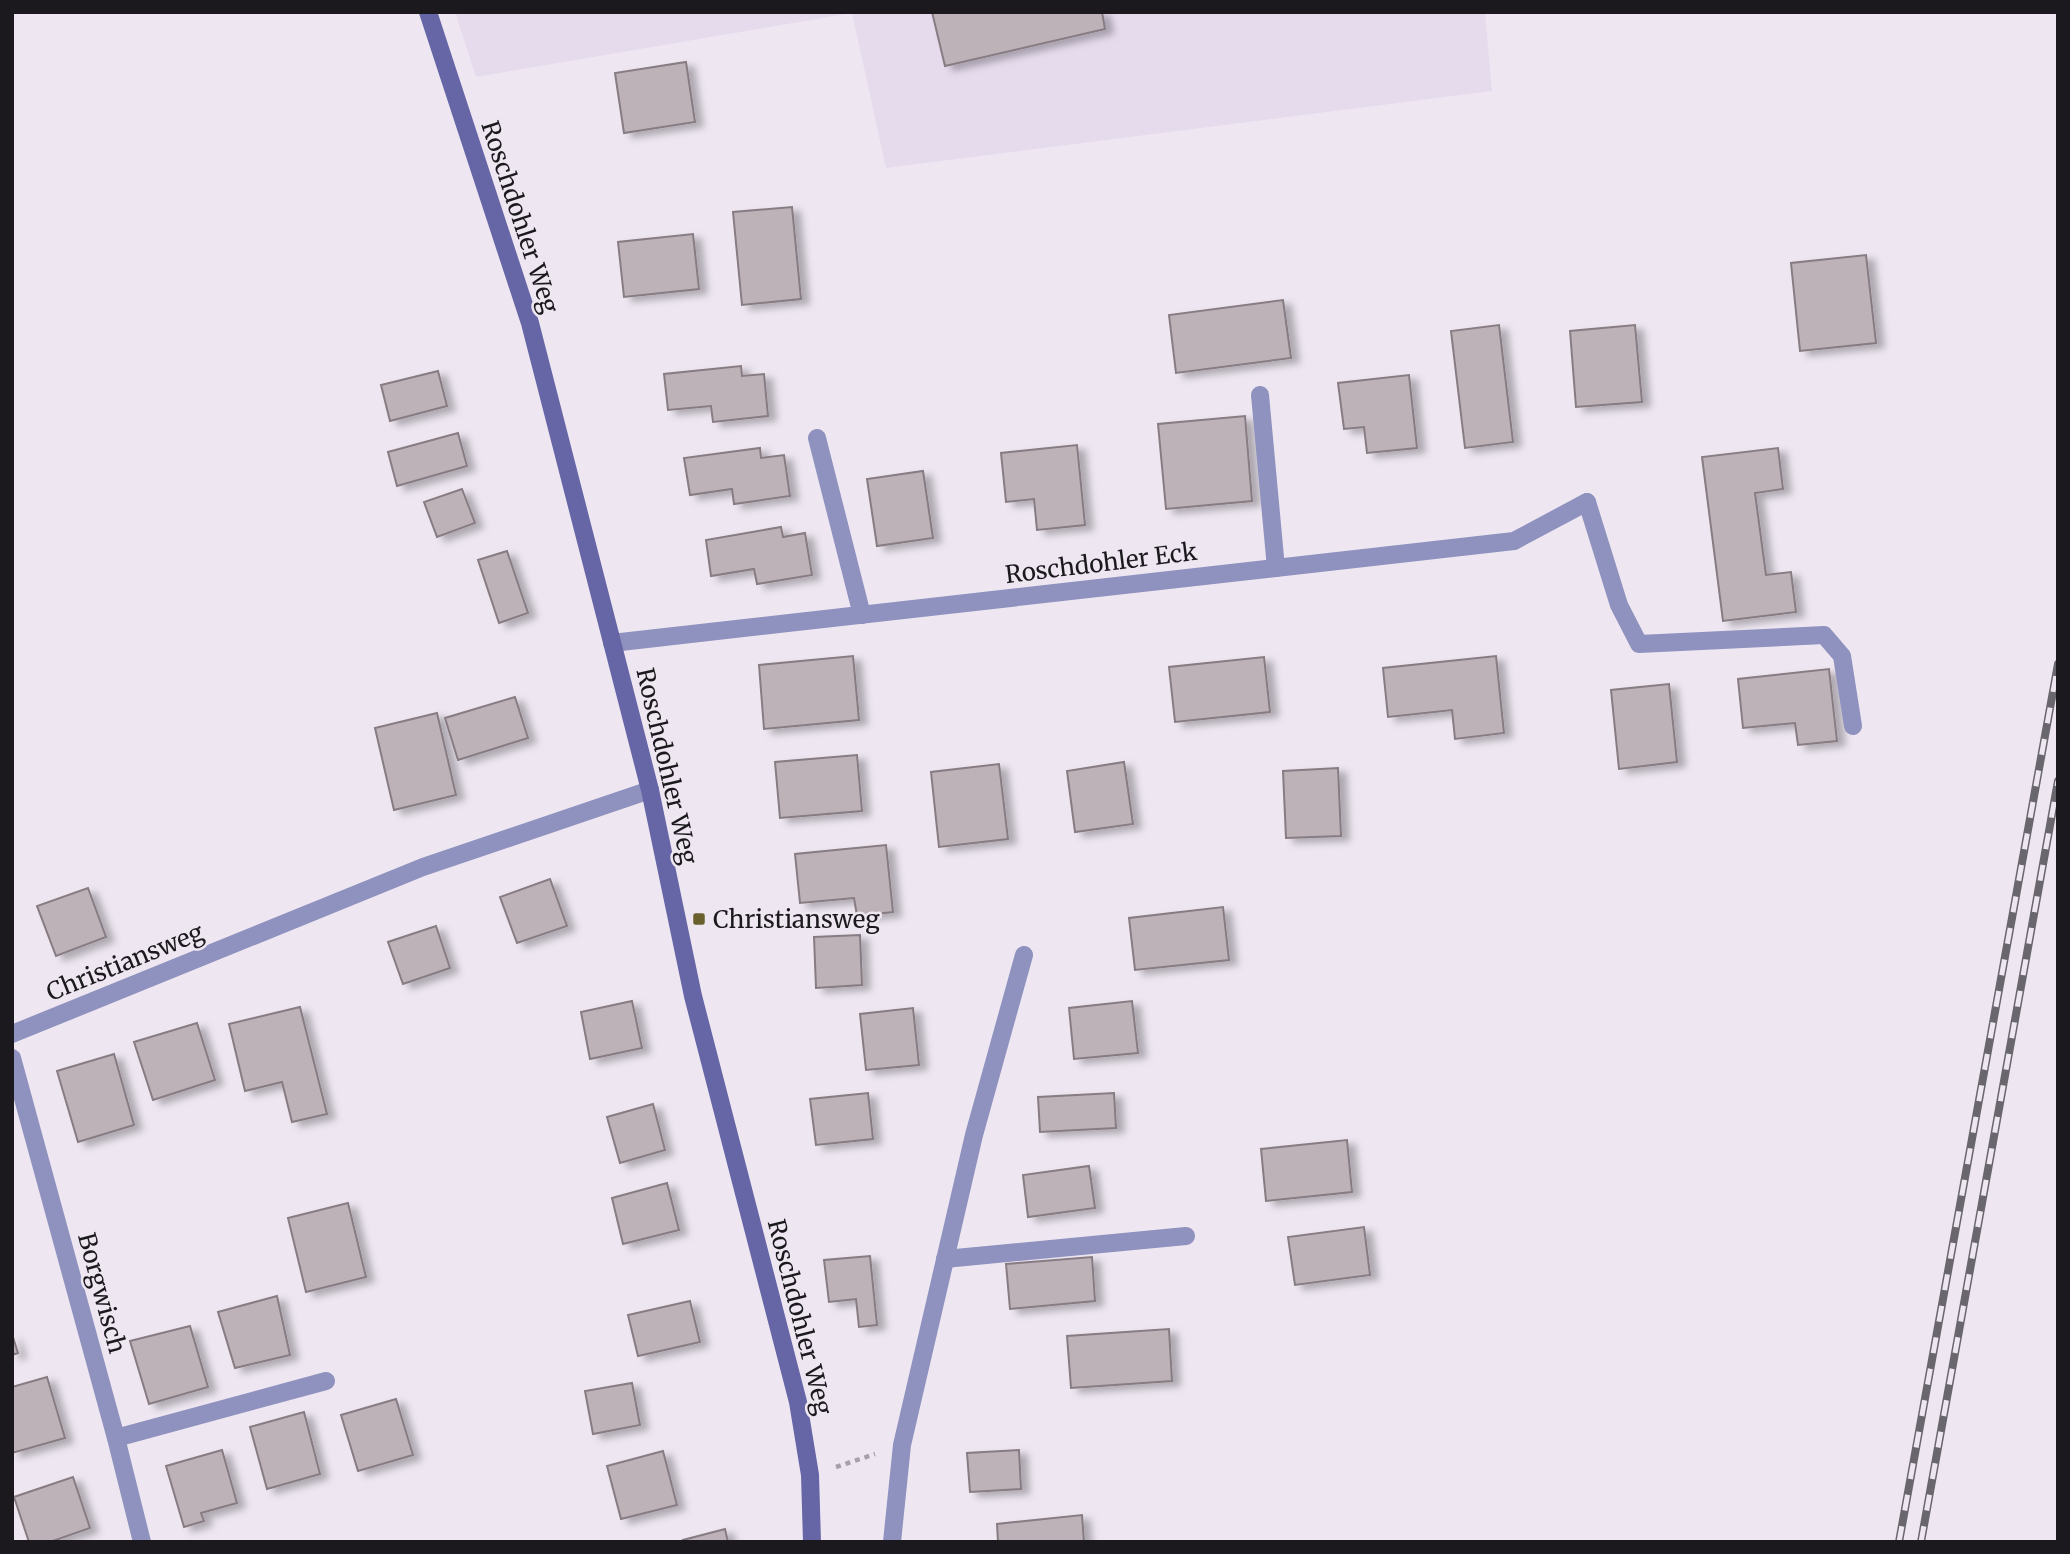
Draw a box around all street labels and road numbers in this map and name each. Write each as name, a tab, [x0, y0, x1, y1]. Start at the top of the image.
street label: Roschdohler Weg	[474, 117, 566, 318]
street label: Roschdohler Eck	[1003, 536, 1199, 590]
street label: Roschdohler Weg	[629, 665, 705, 868]
street label: Christiansweg	[42, 916, 209, 1008]
street label: Roschdohler Weg	[761, 1216, 839, 1418]
street label: Borgwisch	[71, 1229, 133, 1357]

